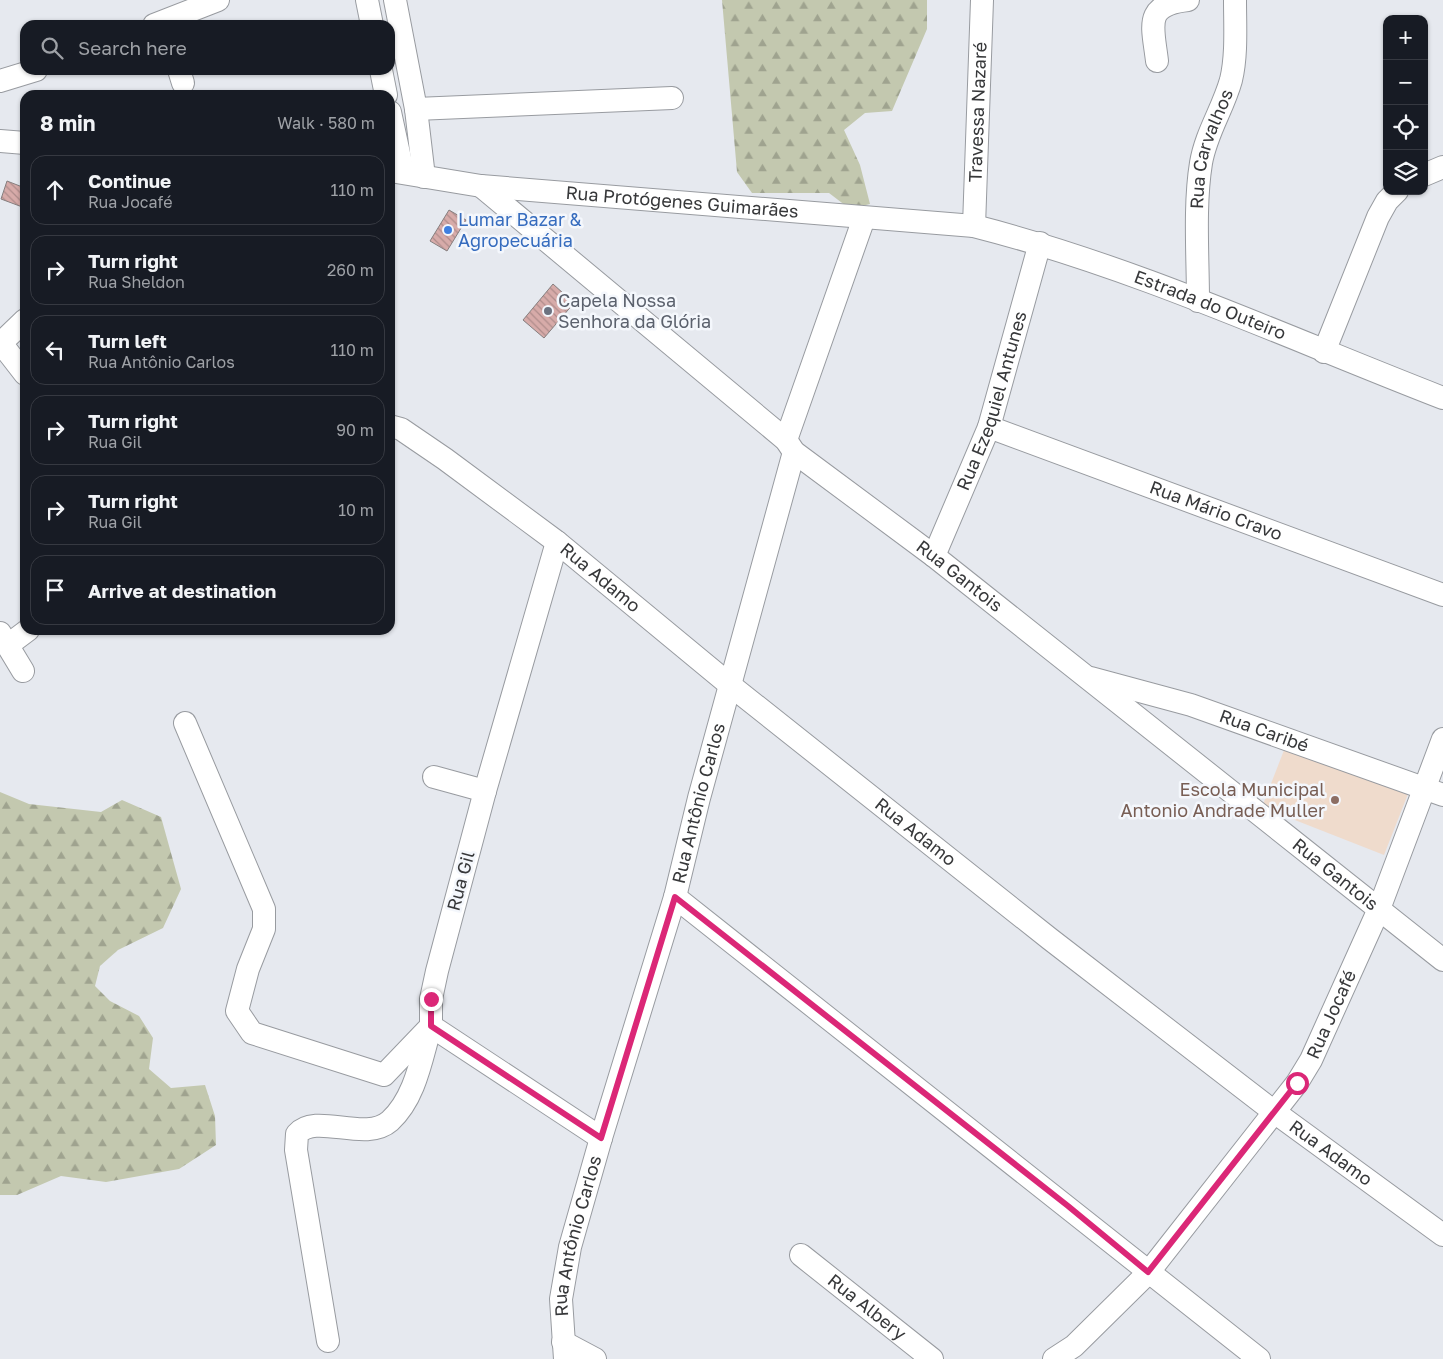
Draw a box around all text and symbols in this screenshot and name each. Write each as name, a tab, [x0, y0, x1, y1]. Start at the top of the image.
map controls	[1383, 15, 1428, 195]
button: +	[1383, 15, 1428, 60]
search box	[20, 20, 395, 75]
icon: search	[38, 34, 66, 62]
text: Search here	[78, 36, 187, 59]
street label: Travessa Nazaré	[964, 41, 991, 183]
button: −	[1383, 60, 1428, 105]
street label: Rua Carvalhos	[1185, 86, 1237, 209]
button: locate	[1383, 105, 1428, 150]
text: 8 min	[40, 110, 96, 136]
text: Walk · 580 m	[277, 113, 375, 133]
button: layers	[1383, 150, 1428, 195]
text: Continue	[88, 169, 171, 192]
icon: ahead	[41, 176, 69, 204]
text: 110 m	[330, 180, 374, 200]
street label: Rua Protógenes Guimarães	[565, 181, 799, 222]
text: Rua Jocafé	[88, 192, 172, 212]
place label: Lumar Bazar & Agropecuária	[458, 208, 582, 251]
marker: Lumar Bazar & Agropecuária	[442, 224, 454, 236]
text: Turn right	[88, 249, 178, 272]
icon: right	[41, 256, 69, 284]
text: 260 m	[327, 260, 374, 280]
street label: Estrada do Outeiro	[1131, 265, 1290, 344]
text: Rua Sheldon	[88, 272, 185, 292]
place label: Capela Nossa Senhora da Glória	[558, 289, 711, 332]
marker: Capela Nossa Senhora da Glória	[542, 305, 554, 317]
street label: Rua Ezequiel Antunes	[951, 309, 1031, 494]
text: Turn left	[88, 329, 167, 352]
icon: left	[41, 336, 69, 364]
text: 110 m	[330, 340, 374, 360]
text: Rua Antônio Carlos	[88, 352, 235, 372]
text: Turn right	[88, 409, 178, 432]
icon: right	[41, 416, 69, 444]
text: 90 m	[336, 420, 374, 440]
text: Rua Gil	[88, 432, 142, 452]
street label: Rua Mário Cravo	[1147, 475, 1286, 545]
text: Turn right	[88, 489, 178, 512]
icon: right	[41, 496, 69, 524]
text: 10 m	[338, 500, 374, 520]
text: Rua Gil	[88, 512, 142, 532]
street label: Rua Gantois	[912, 535, 1007, 616]
street label: Rua Adamo	[556, 537, 645, 616]
icon: arrive	[41, 576, 69, 604]
text: Arrive at destination	[88, 579, 276, 602]
street label: Rua Caribé	[1217, 704, 1312, 756]
street label: Rua Antônio Carlos	[667, 720, 729, 886]
place label: Escola Municipal Antonio Andrade Muller	[1120, 778, 1325, 821]
street label: Rua Adamo	[871, 792, 961, 870]
marker: Escola Municipal Antonio Andrade Muller	[1329, 794, 1341, 806]
street label: Rua Gantois	[1288, 833, 1383, 915]
street label: Rua Gil	[442, 848, 479, 913]
street label: Rua Jocafé	[1301, 966, 1360, 1062]
route end	[420, 988, 443, 1011]
route start	[1286, 1072, 1309, 1095]
street label: Rua Adamo	[1285, 1115, 1377, 1190]
street label: Rua Antônio Carlos	[549, 1153, 606, 1317]
street label: Rua Albery	[824, 1269, 911, 1344]

